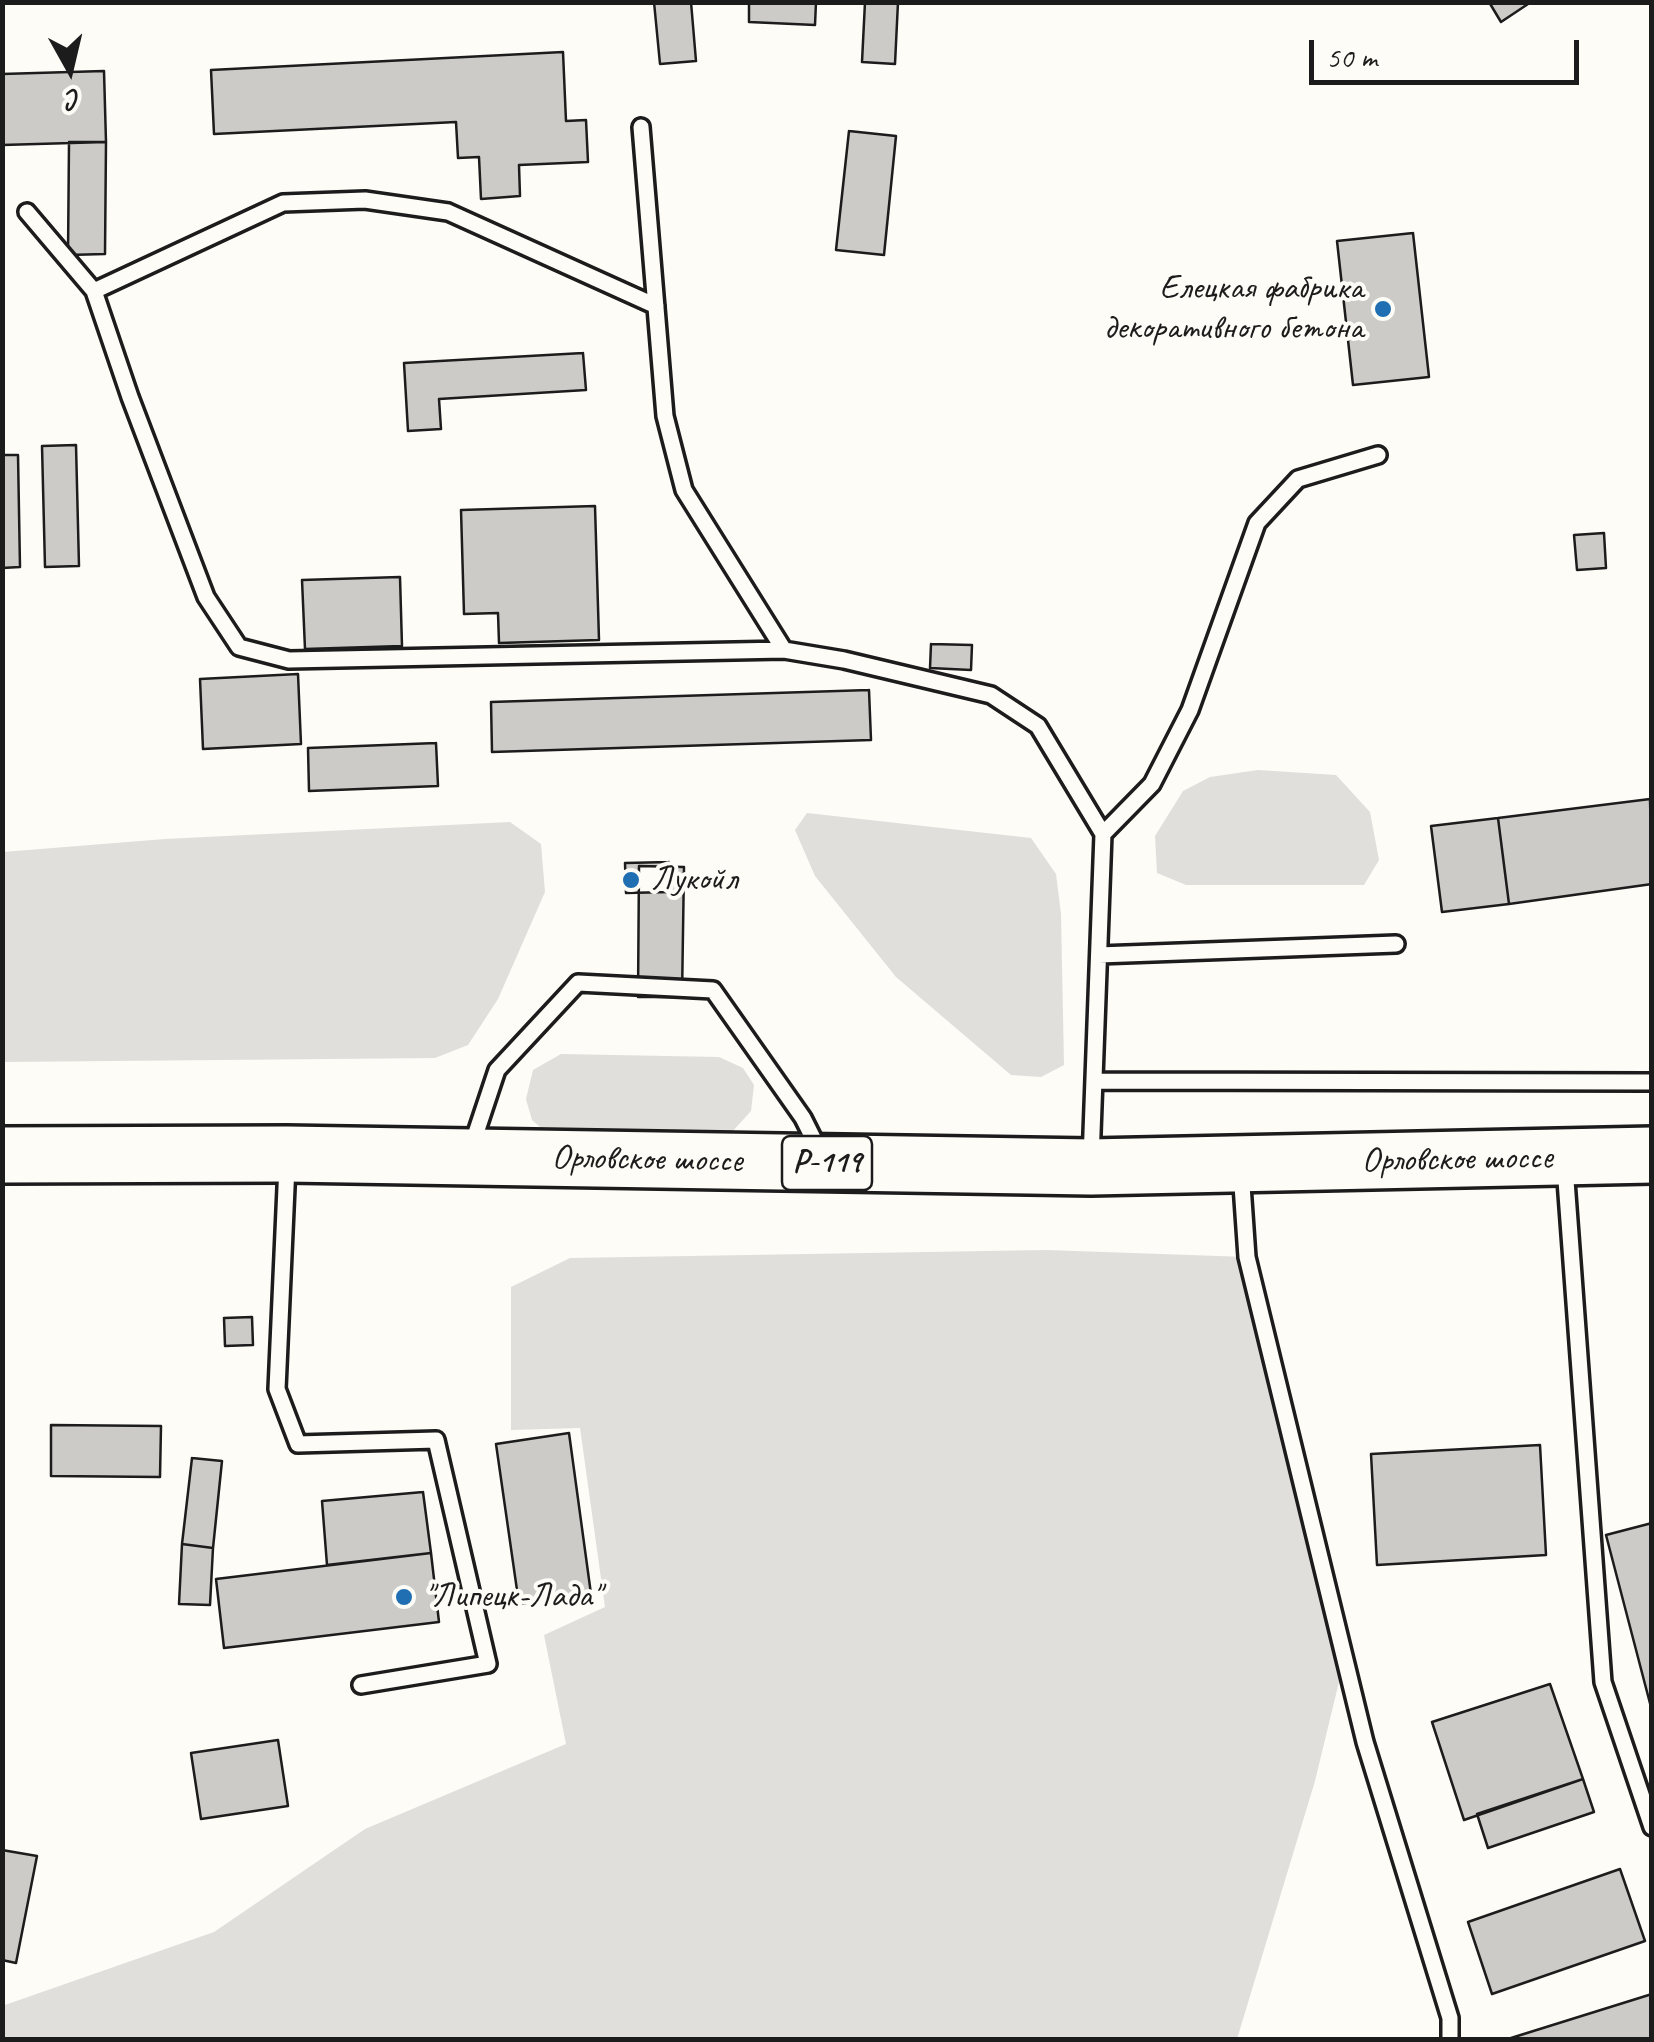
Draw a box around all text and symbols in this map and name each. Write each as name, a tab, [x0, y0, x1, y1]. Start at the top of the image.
north arrow	[20, 20, 120, 120]
scale bar	[1314, 20, 1584, 82]
text: 50 m	[1326, 38, 1377, 76]
text: С	[65, 82, 83, 118]
place label: Елецкая фабрика декоративного бетона	[1103, 268, 1363, 350]
marker: Елецкая фабрика декоративного бетона	[1372, 298, 1394, 320]
place label: Лукойл	[651, 859, 737, 901]
marker: Лукойл	[620, 869, 642, 891]
road number: Р-119	[782, 1136, 872, 1190]
street label: Орловское шоссе	[551, 1137, 743, 1183]
street label: Орловское шоссе	[1361, 1137, 1553, 1183]
place label: "Липецк-Лада"	[424, 1576, 600, 1618]
marker: "Липецк-Лада"	[393, 1586, 415, 1608]

